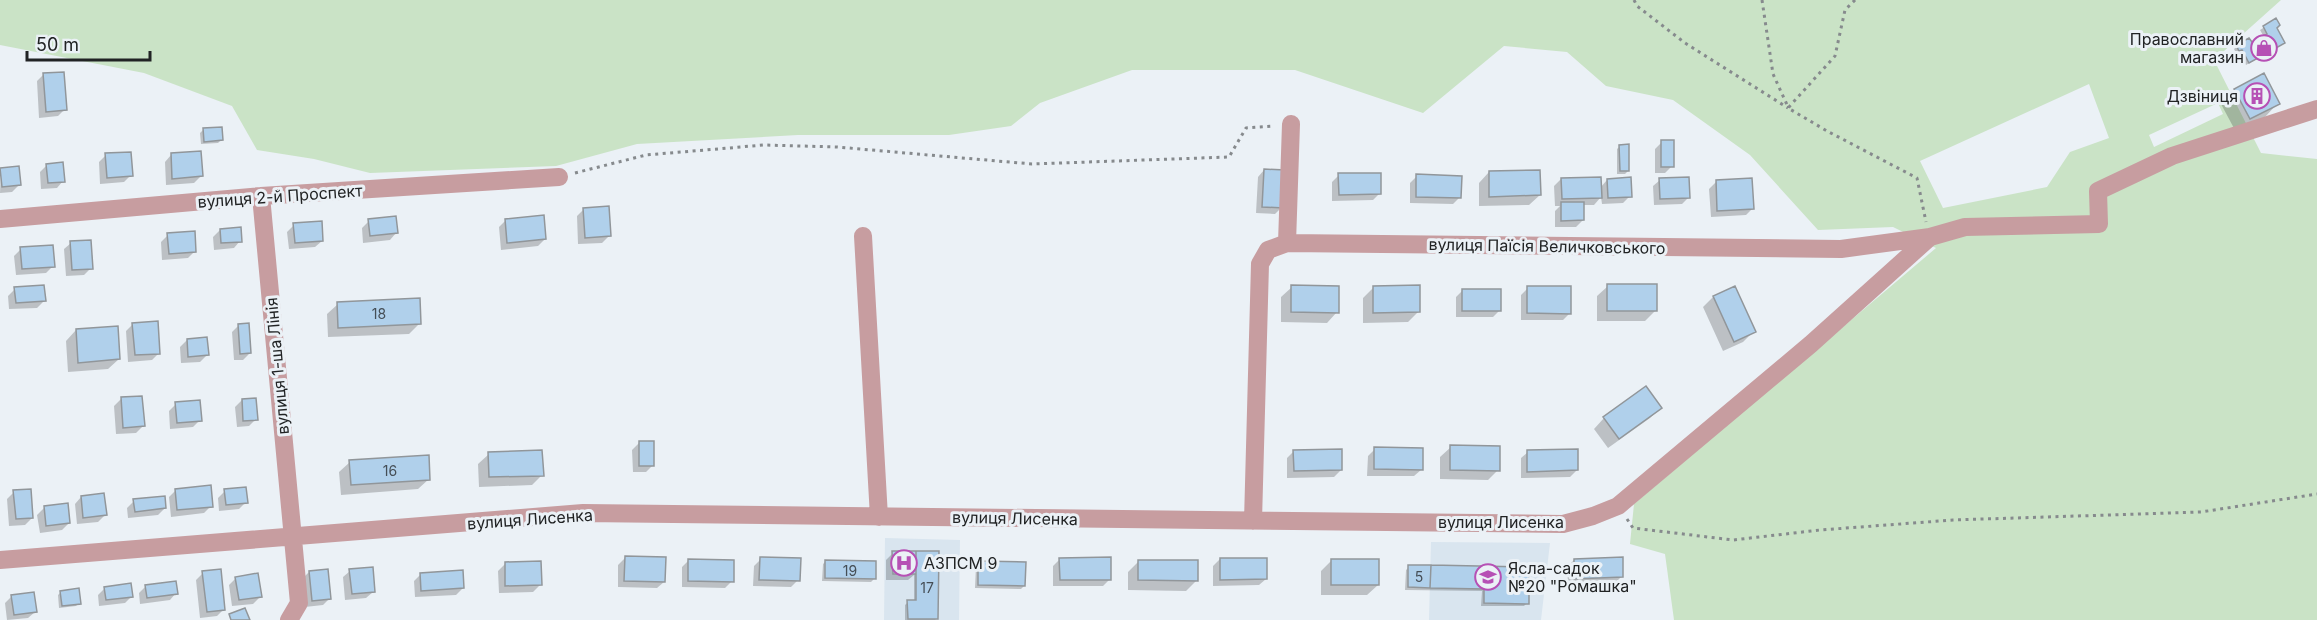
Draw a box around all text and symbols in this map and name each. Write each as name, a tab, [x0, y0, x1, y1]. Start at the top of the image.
scale bar	[27, 24, 150, 62]
place label: Православний магазин	[2130, 29, 2244, 67]
shop icon: Православний магазин	[2249, 33, 2279, 63]
text: 50 m	[36, 34, 79, 55]
building icon: Дзвіниця	[2242, 81, 2272, 111]
place label: Дзвіниця	[2167, 86, 2238, 106]
street label: вулиця 2-й Проспект	[197, 180, 364, 212]
street label: вулиця Паїсія Величковського	[1428, 234, 1666, 258]
street label: вулиця 1-ша Лінія	[261, 297, 293, 435]
house number: 18	[372, 305, 386, 322]
house number: 16	[383, 462, 397, 479]
street label: вулиця Лисенка	[467, 505, 593, 533]
street label: вулиця Лисенка	[952, 507, 1078, 529]
street label: вулиця Лисенка	[1438, 512, 1564, 532]
hospital icon: АЗПСМ 9	[889, 548, 919, 578]
place label: АЗПСМ 9	[924, 553, 997, 573]
place label: Ясла-садок №20 "Ромашка"	[1508, 558, 1637, 596]
house number: 19	[843, 562, 857, 579]
school or university icon: Ясла-садок №20 "Ромашка"	[1473, 562, 1503, 592]
house number: 5	[1415, 568, 1423, 585]
house number: 17	[920, 579, 934, 596]

